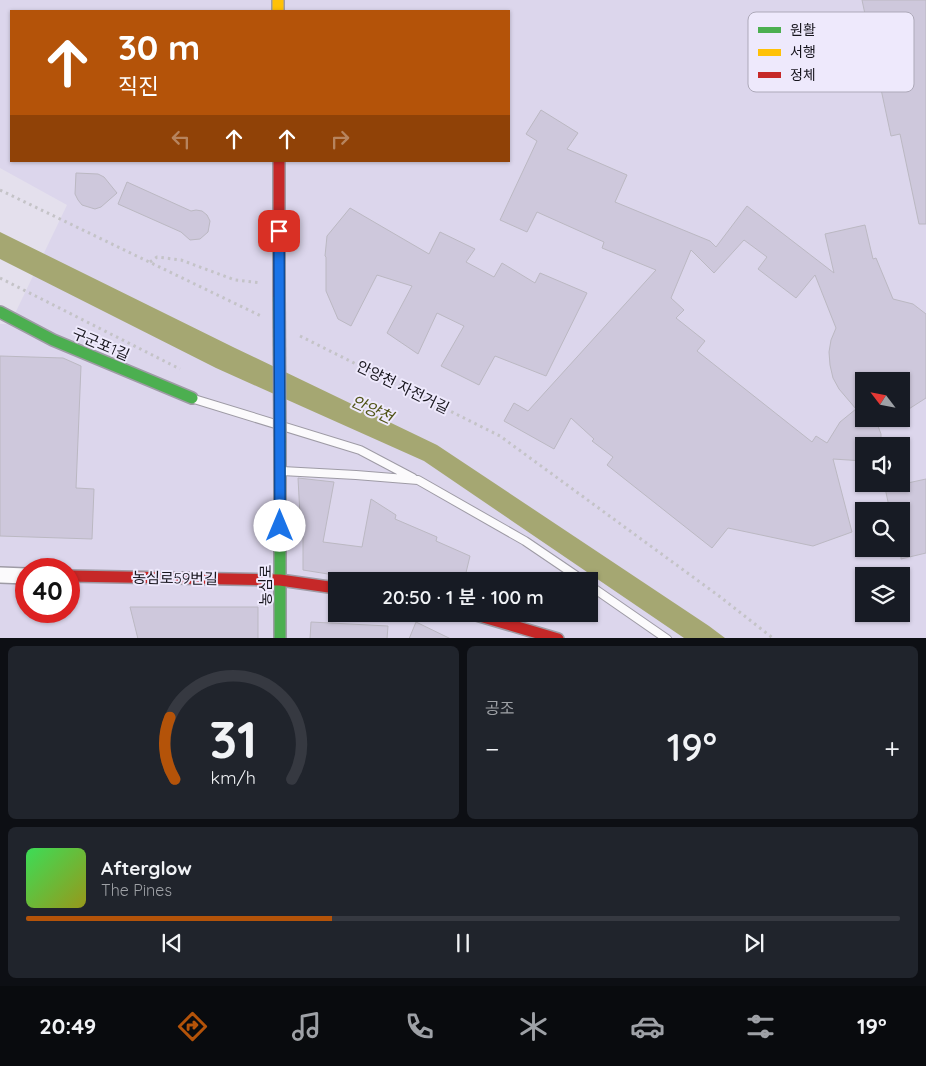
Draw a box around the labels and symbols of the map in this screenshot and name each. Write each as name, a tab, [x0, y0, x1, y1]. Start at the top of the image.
legend	[748, 12, 914, 92]
text: 원활	[790, 21, 816, 39]
text: 서행	[790, 43, 816, 61]
text: 정체	[790, 66, 816, 84]
pin	[258, 210, 300, 252]
street label: 구군포1길	[69, 323, 133, 365]
street label: 안양천 자전거길	[354, 357, 452, 417]
north arrow	[855, 372, 910, 428]
water label: 안양천	[348, 391, 396, 427]
position arrow	[253, 499, 305, 551]
speed limit sign: 40	[15, 558, 80, 623]
street label: 농심로	[256, 564, 275, 606]
street label: 농심로59번길	[132, 568, 218, 588]

